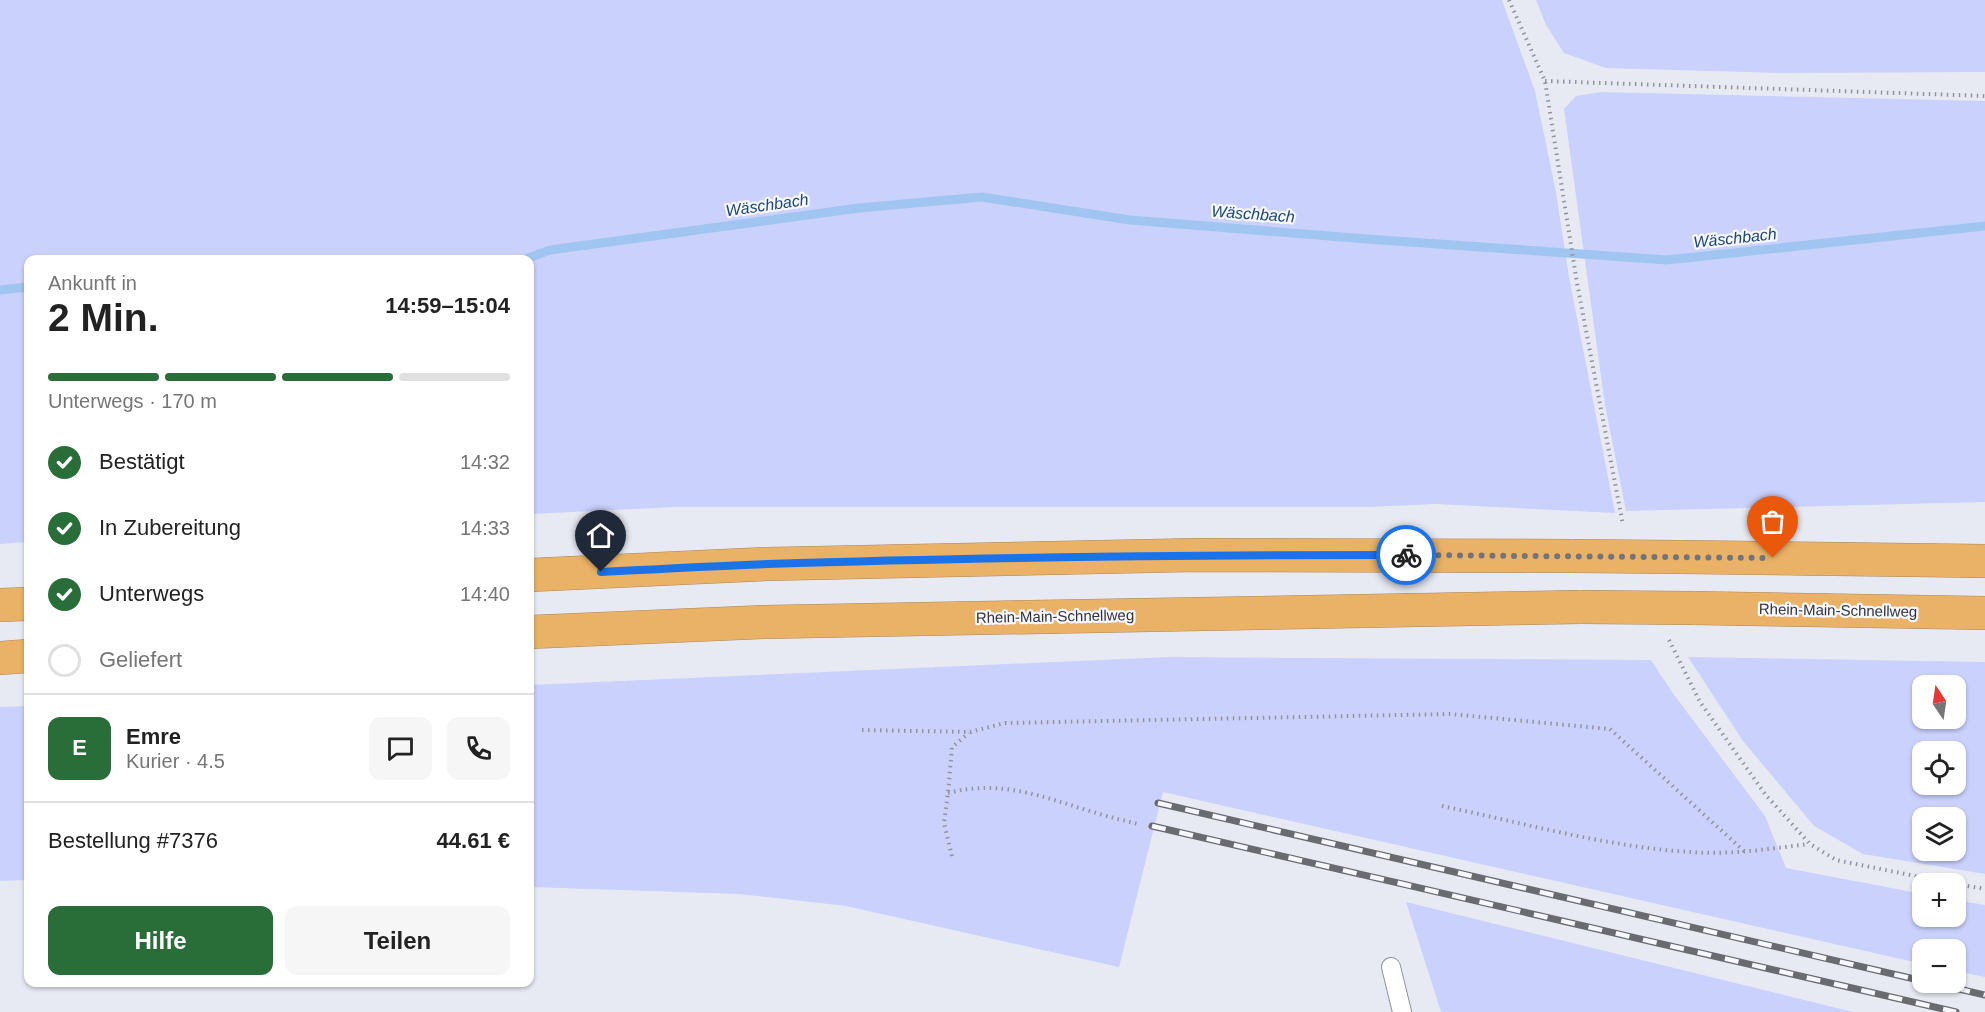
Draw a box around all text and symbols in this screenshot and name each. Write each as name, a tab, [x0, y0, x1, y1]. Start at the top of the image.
water label: Wäschbach	[724, 191, 810, 219]
water label: Wäschbach	[1211, 203, 1295, 225]
water label: Wäschbach	[1693, 225, 1778, 251]
text: Ankunft in	[48, 272, 137, 294]
text: 14:59–15:04	[385, 293, 510, 318]
text: 2 Min.	[48, 296, 159, 339]
text: Unterwegs · 170 m	[48, 390, 217, 412]
icon: check	[48, 446, 81, 479]
text: Bestätigt	[99, 449, 185, 474]
text: 14:32	[460, 451, 510, 473]
pin	[1747, 496, 1798, 558]
icon: bag	[1756, 505, 1789, 538]
pin	[575, 510, 626, 572]
icon: check	[48, 512, 81, 545]
text: In Zubereitung	[99, 515, 241, 540]
text: 14:33	[460, 517, 510, 539]
icon: home	[584, 519, 617, 552]
courier	[1376, 525, 1436, 585]
icon: bike	[1390, 539, 1423, 572]
icon: check	[48, 578, 81, 611]
text: Unterwegs	[99, 581, 204, 606]
text: 14:40	[460, 583, 510, 605]
street label: Rhein-Main-Schnellweg	[1759, 600, 1917, 620]
street label: Rhein-Main-Schnellweg	[976, 606, 1134, 626]
text: Geliefert	[99, 647, 182, 672]
north arrow	[1912, 675, 1966, 729]
map controls	[1912, 675, 1966, 993]
button: chat	[369, 717, 432, 780]
button: phone	[447, 717, 510, 780]
text: Emre	[126, 724, 181, 749]
text: E	[72, 735, 87, 760]
button: locate	[1912, 741, 1966, 795]
text: Kurier · 4.5	[126, 750, 225, 772]
button: layers	[1912, 807, 1966, 861]
text: Bestellung #7376	[48, 828, 218, 853]
text: 44.61 €	[437, 828, 510, 853]
button: +	[1912, 873, 1966, 927]
button: Hilfe	[48, 906, 273, 975]
button: Teilen	[285, 906, 510, 975]
button: −	[1912, 939, 1966, 993]

